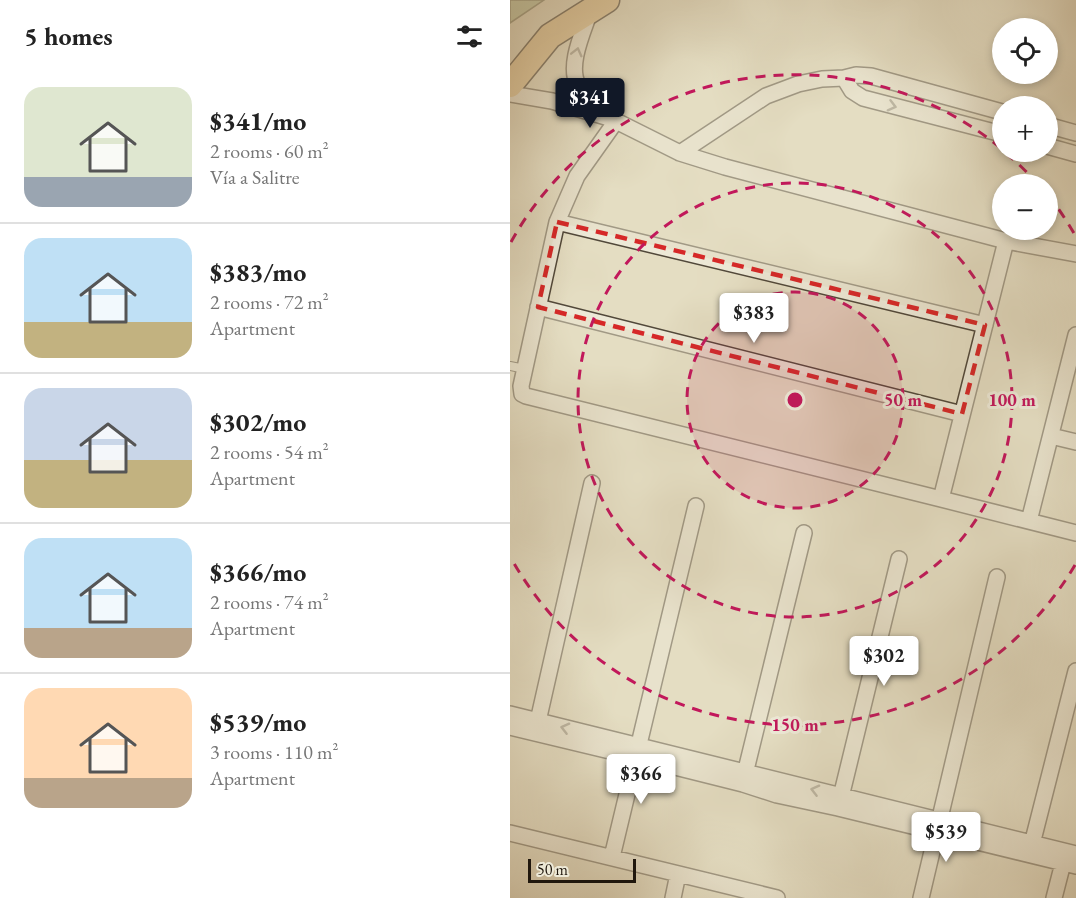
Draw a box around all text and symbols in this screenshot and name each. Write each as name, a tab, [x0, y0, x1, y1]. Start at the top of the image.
map controls	[992, 18, 1058, 240]
button: locate	[992, 18, 1058, 84]
text: 5 homes	[24, 19, 113, 53]
icon: filters	[453, 20, 486, 53]
one-way arrow	[570, 47, 582, 58]
pin: $341	[554, 78, 626, 129]
text: $341	[570, 84, 610, 110]
button: +	[992, 96, 1058, 162]
one-way arrow	[887, 98, 897, 111]
text: $341/mo	[210, 104, 306, 138]
icon: home	[72, 111, 144, 183]
text: 2 rooms · 60 m²	[210, 138, 329, 164]
text: Vía a Salitre	[210, 164, 300, 190]
button: −	[992, 174, 1058, 240]
text: $383/mo	[210, 255, 306, 289]
icon: home	[72, 262, 144, 334]
text: 2 rooms · 72 m²	[210, 289, 329, 315]
pin: $383	[718, 293, 790, 344]
text: $383	[734, 299, 774, 325]
text: Apartment	[210, 315, 295, 341]
text: 50 m	[884, 388, 922, 411]
text: 100 m	[988, 388, 1036, 411]
centre of rings	[785, 390, 805, 410]
text: $302/mo	[210, 405, 306, 439]
icon: home	[72, 412, 144, 484]
text: 2 rooms · 54 m²	[210, 439, 329, 465]
text: Apartment	[210, 465, 295, 491]
text: $366/mo	[210, 555, 306, 589]
icon: home	[72, 562, 144, 634]
text: 2 rooms · 74 m²	[210, 589, 329, 615]
text: Apartment	[210, 615, 295, 641]
pin: $302	[848, 636, 920, 687]
text: $302	[864, 642, 904, 668]
text: $539/mo	[210, 705, 306, 739]
icon: home	[72, 712, 144, 784]
text: 150 m	[771, 713, 819, 736]
one-way arrow	[560, 722, 570, 735]
text: 3 rooms · 110 m²	[210, 739, 338, 765]
pin: $366	[605, 754, 677, 805]
text: $366	[621, 760, 661, 786]
text: Apartment	[210, 765, 295, 791]
one-way arrow	[811, 784, 821, 797]
pin: $539	[910, 812, 982, 863]
text: $539	[926, 818, 966, 844]
scale bar	[528, 856, 636, 884]
text: 50 m	[537, 859, 568, 880]

